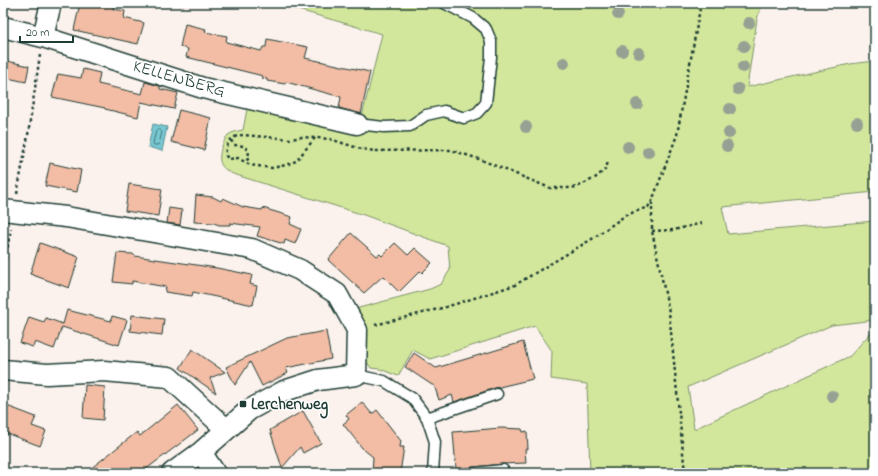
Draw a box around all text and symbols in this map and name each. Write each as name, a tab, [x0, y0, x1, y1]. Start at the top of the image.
scale bar	[20, 18, 73, 44]
text: 20 m	[26, 24, 49, 42]
street label: KELLENBERG	[130, 54, 228, 104]
place label: Lerchenweg	[251, 392, 329, 419]
marker: Lerchenweg	[238, 399, 248, 409]

